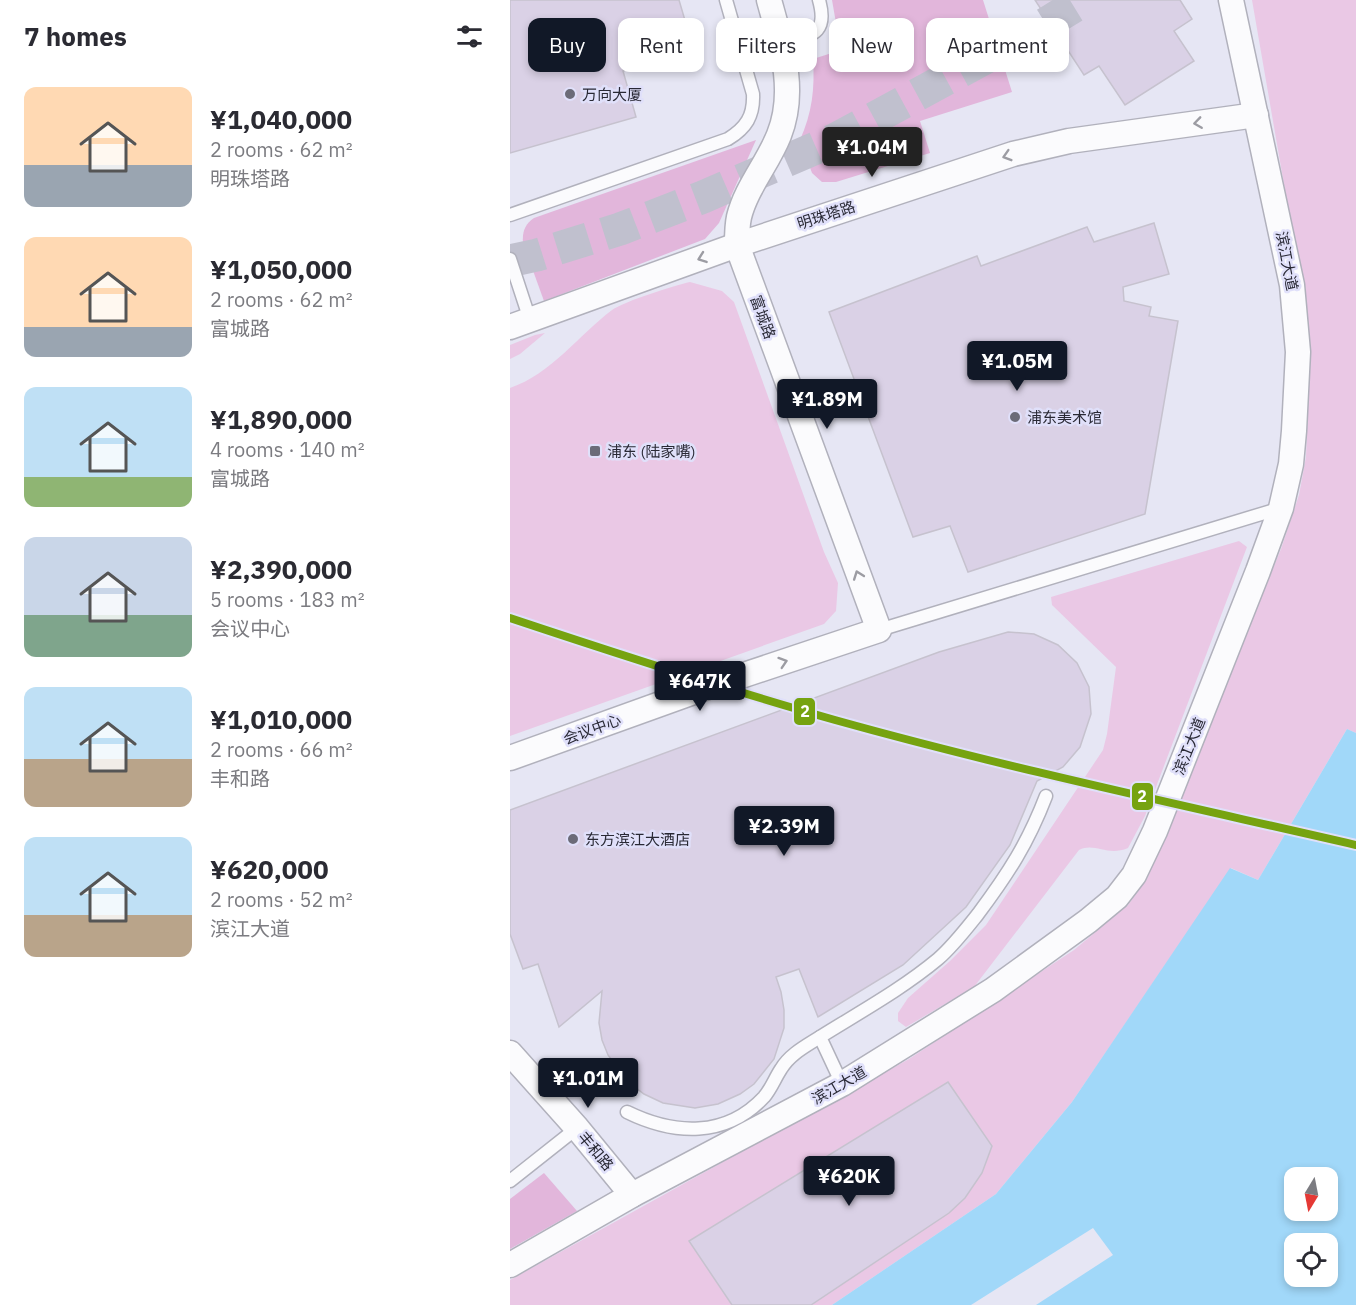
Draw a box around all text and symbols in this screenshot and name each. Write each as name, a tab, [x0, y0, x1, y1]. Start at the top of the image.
chip: Buy	[528, 18, 606, 72]
chip: Rent	[618, 18, 704, 72]
chip: Filters	[716, 18, 817, 72]
chip: New	[829, 18, 914, 72]
chip: Apartment	[926, 18, 1069, 72]
text: 7 homes	[24, 19, 127, 53]
icon: filters	[453, 20, 486, 53]
place label: 万向大厦	[582, 85, 642, 104]
marker: 万向大厦	[563, 87, 577, 101]
text: ¥1,040,000	[210, 102, 352, 136]
icon: home	[72, 111, 144, 183]
one-way arrow	[1194, 117, 1203, 129]
pin: ¥1.04M	[823, 127, 921, 178]
text: ¥1.04M	[836, 133, 908, 160]
text: 2 rooms · 62 m²	[210, 136, 353, 163]
one-way arrow	[1002, 149, 1012, 161]
text: 明珠塔路	[210, 165, 290, 192]
street label: 明珠塔路	[795, 197, 857, 233]
street label: 滨江大道	[1272, 230, 1302, 292]
one-way arrow	[697, 250, 708, 263]
text: ¥1,050,000	[210, 252, 352, 286]
icon: home	[72, 261, 144, 333]
text: 2 rooms · 62 m²	[210, 286, 353, 313]
street label: 富城路	[746, 293, 780, 341]
text: 富城路	[210, 315, 270, 342]
pin: ¥1.05M	[968, 341, 1066, 392]
text: ¥1.05M	[981, 347, 1053, 374]
pin: ¥1.89M	[778, 379, 876, 430]
text: ¥1.89M	[791, 385, 863, 412]
text: ¥1,890,000	[210, 402, 352, 436]
place label: 浦东美术馆	[1027, 408, 1102, 427]
marker: 浦东美术馆	[1008, 410, 1022, 424]
icon: home	[72, 411, 144, 483]
text: 4 rooms · 140 m²	[210, 436, 365, 463]
place label: 浦东 (陆家嘴)	[607, 442, 696, 461]
marker: 浦东 (陆家嘴)	[588, 444, 602, 458]
text: 富城路	[210, 465, 270, 492]
text: ¥2,390,000	[210, 552, 352, 586]
icon: home	[72, 561, 144, 633]
one-way arrow	[853, 570, 866, 581]
text: 5 rooms · 183 m²	[210, 586, 365, 613]
text: 会议中心	[210, 615, 290, 642]
one-way arrow	[777, 657, 788, 669]
pin: ¥647K	[658, 661, 742, 712]
text: ¥647K	[669, 667, 731, 694]
line badge: 2	[793, 697, 816, 726]
text: 2	[800, 701, 810, 721]
text: ¥1,010,000	[210, 702, 352, 736]
street label: 会议中心	[561, 710, 623, 748]
icon: home	[72, 711, 144, 783]
street label: 滨江大道	[1169, 715, 1209, 777]
text: 2 rooms · 66 m²	[210, 736, 353, 763]
text: 丰和路	[210, 765, 270, 792]
line badge: 2	[1131, 782, 1154, 811]
text: 2	[1137, 786, 1147, 806]
pin: ¥2.39M	[735, 806, 833, 857]
text: ¥2.39M	[748, 812, 820, 839]
place label: 东方滨江大酒店	[585, 830, 690, 849]
marker: 东方滨江大酒店	[566, 832, 580, 846]
text: ¥620,000	[210, 852, 329, 886]
icon: home	[72, 861, 144, 933]
text: 2 rooms · 52 m²	[210, 886, 353, 913]
text: 滨江大道	[210, 915, 290, 942]
pin: ¥1.01M	[539, 1058, 637, 1109]
street label: 滨江大道	[808, 1062, 870, 1108]
text: ¥1.01M	[552, 1064, 624, 1091]
street label: 丰和路	[574, 1128, 618, 1174]
pin: ¥620K	[807, 1156, 891, 1207]
text: ¥620K	[818, 1162, 880, 1189]
north arrow	[1284, 1167, 1338, 1221]
map controls	[1284, 1167, 1338, 1287]
button: locate	[1284, 1233, 1338, 1287]

